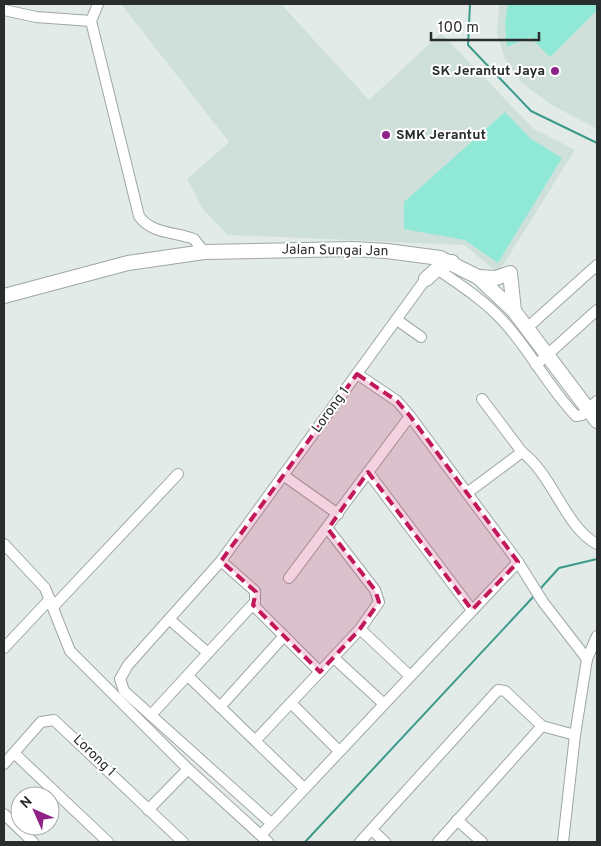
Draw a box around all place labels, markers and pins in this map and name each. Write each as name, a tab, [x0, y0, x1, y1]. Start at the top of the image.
place label: SK Jerantut Jaya	[432, 63, 545, 80]
marker: SK Jerantut Jaya	[549, 65, 561, 77]
place label: SMK Jerantut	[396, 127, 486, 144]
marker: SMK Jerantut	[380, 129, 392, 141]

